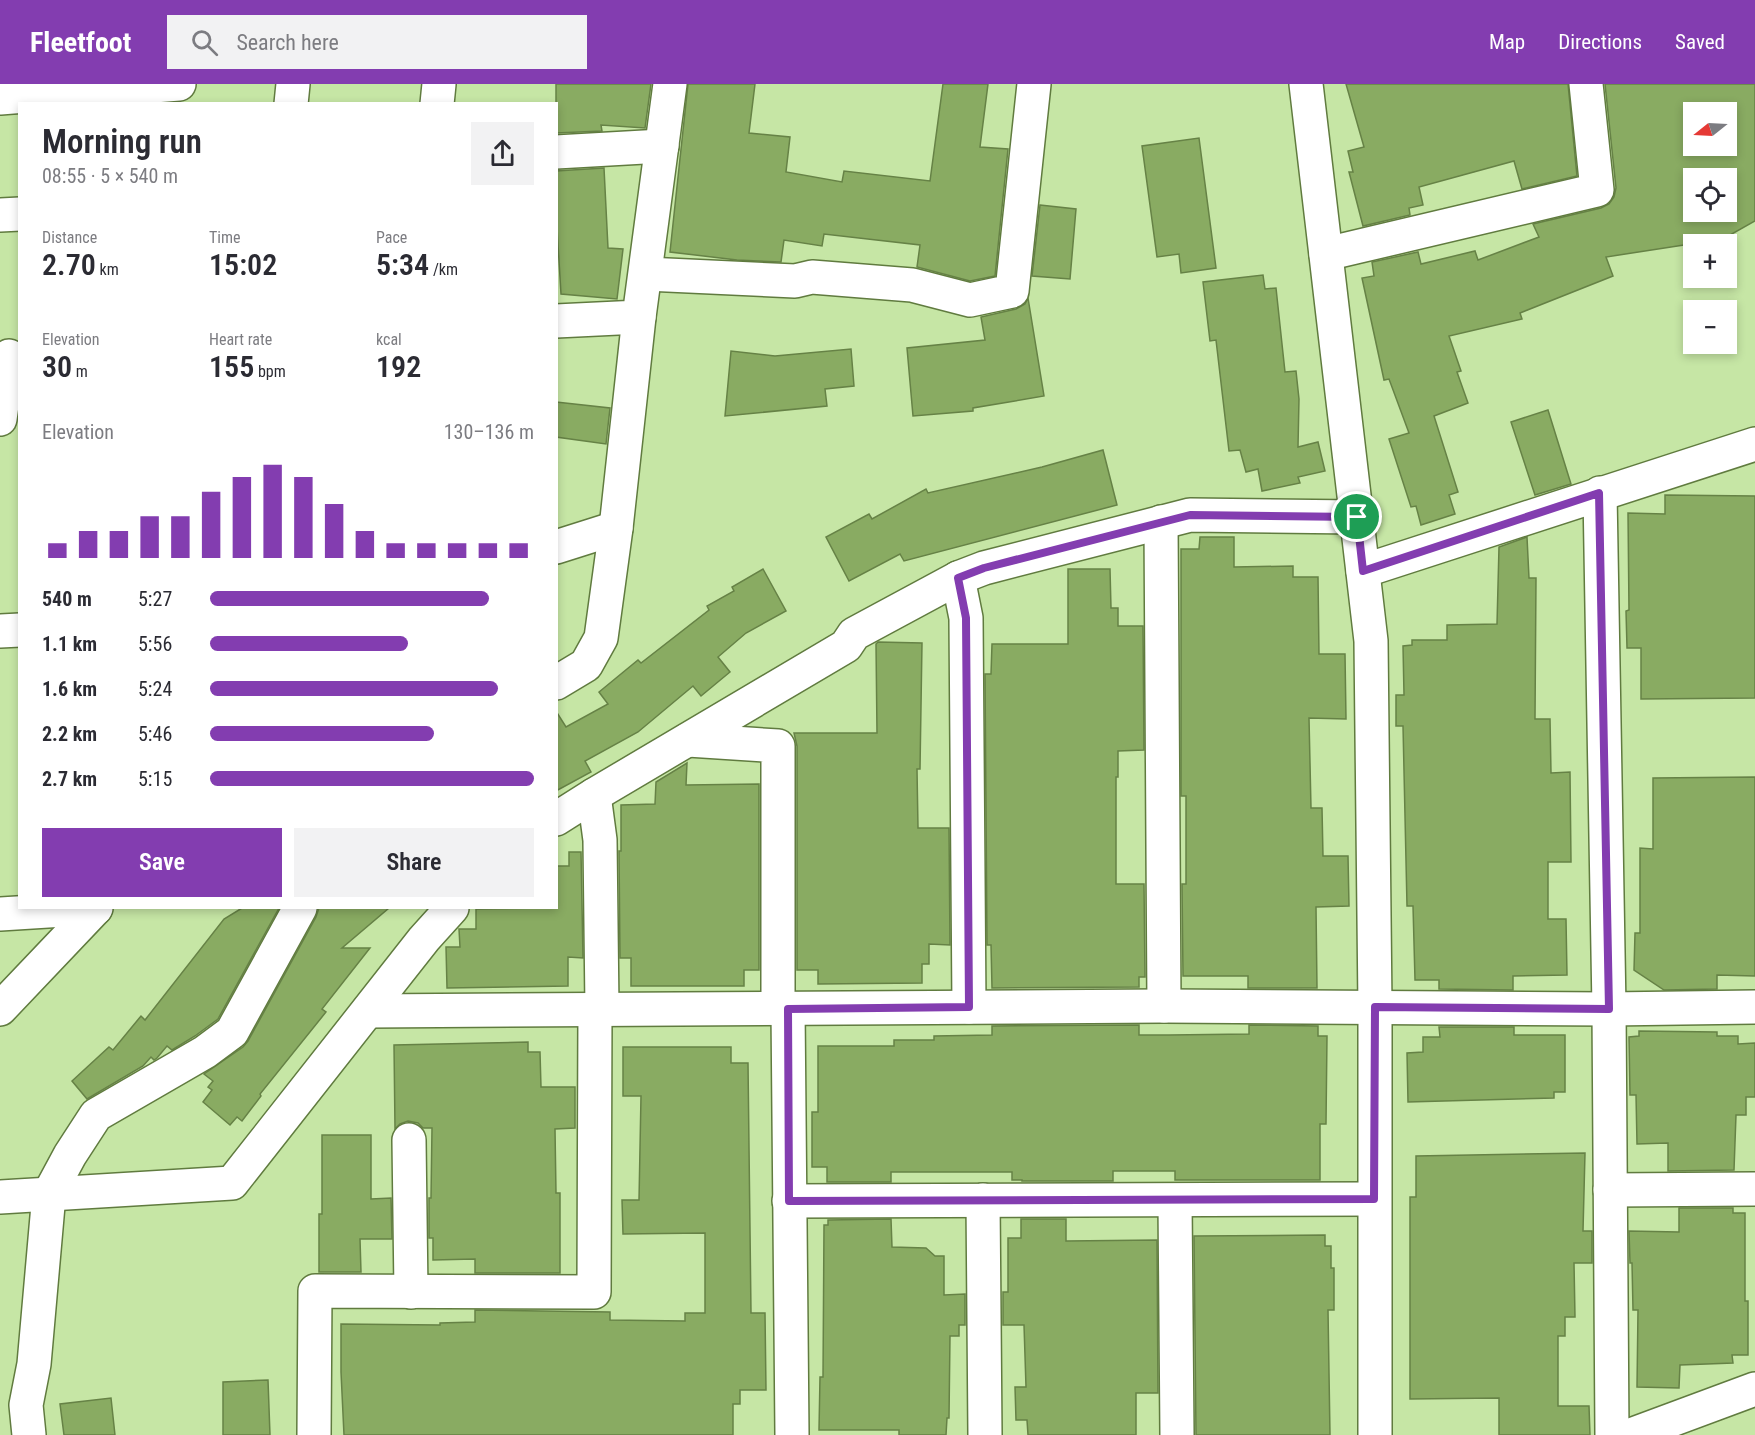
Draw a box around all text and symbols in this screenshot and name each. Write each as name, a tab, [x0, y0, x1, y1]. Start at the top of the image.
search box	[167, 15, 587, 69]
text: Fleetfoot	[30, 26, 131, 59]
icon: search	[188, 26, 221, 59]
text: Search here	[236, 30, 339, 55]
text: Map	[1489, 30, 1525, 54]
text: Directions	[1558, 30, 1642, 54]
text: Saved	[1675, 30, 1725, 54]
north arrow	[1683, 102, 1737, 156]
map controls	[1683, 102, 1737, 354]
text: Morning run	[42, 122, 202, 161]
button: share	[471, 122, 534, 185]
text: 08:55 · 5 × 540 m	[42, 164, 178, 188]
button: locate	[1683, 168, 1737, 222]
text: Distance	[42, 228, 97, 247]
text: Time	[209, 228, 241, 247]
text: Pace	[376, 228, 407, 247]
button: +	[1683, 234, 1737, 288]
text: 2.70	[42, 247, 96, 282]
text: 15:02	[209, 247, 277, 282]
text: 5:34	[376, 247, 429, 282]
text: km	[96, 260, 119, 279]
text: /km	[429, 260, 458, 279]
button: −	[1683, 300, 1737, 354]
text: Elevation	[42, 330, 100, 349]
text: Heart rate	[209, 330, 272, 349]
text: kcal	[376, 330, 402, 349]
text: 30	[42, 349, 72, 384]
text: 155	[209, 349, 254, 384]
text: 192	[376, 349, 421, 384]
text: m	[72, 362, 88, 381]
text: bpm	[254, 362, 286, 381]
text: Elevation	[42, 420, 114, 444]
text: 130–136 m	[444, 420, 534, 444]
pin	[1331, 491, 1382, 542]
icon: arrive	[1340, 500, 1373, 533]
text: 540 m	[42, 587, 92, 611]
text: 5:27	[138, 587, 172, 611]
text: 1.1 km	[42, 632, 97, 656]
text: 5:56	[138, 632, 172, 656]
text: 1.6 km	[42, 677, 97, 701]
text: 5:24	[138, 677, 172, 701]
text: 2.2 km	[42, 722, 97, 746]
text: 5:46	[138, 722, 172, 746]
text: 2.7 km	[42, 767, 97, 791]
text: 5:15	[138, 767, 172, 791]
button: Save	[42, 828, 282, 897]
button: Share	[294, 828, 534, 897]

